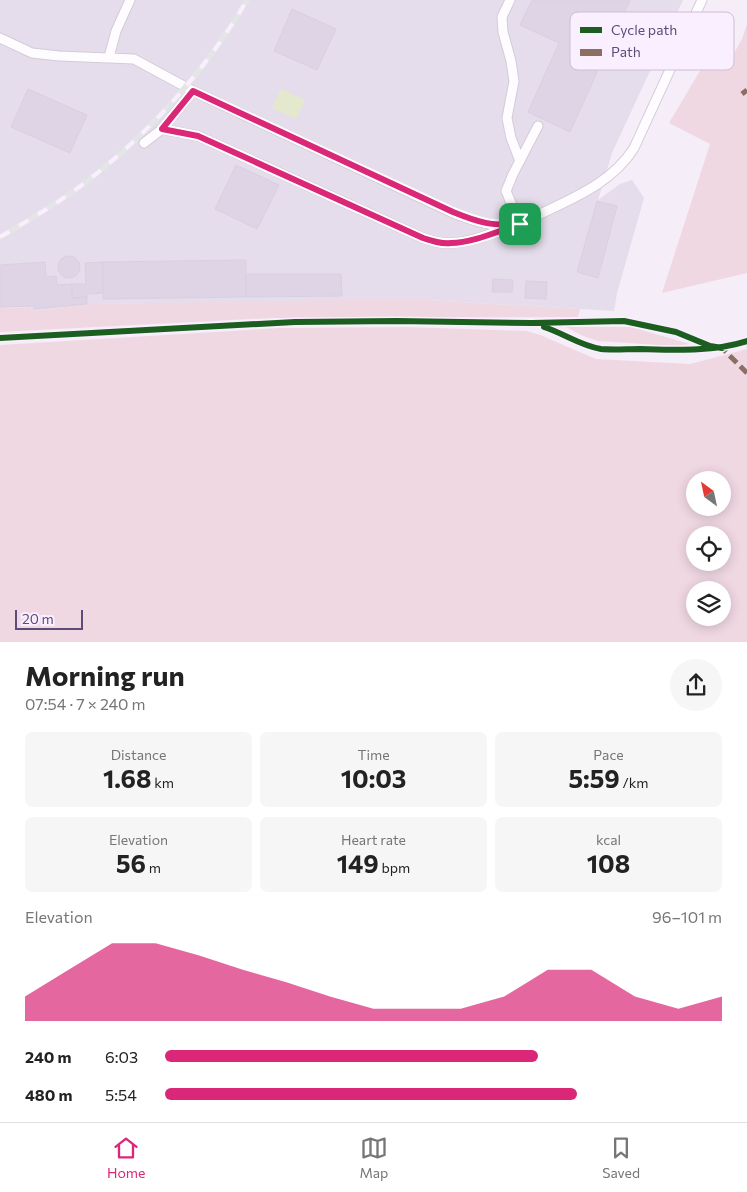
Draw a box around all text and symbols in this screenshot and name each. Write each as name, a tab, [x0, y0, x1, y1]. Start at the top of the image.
legend	[570, 12, 734, 70]
text: Cycle path	[611, 21, 677, 38]
text: Path	[611, 43, 641, 60]
pin	[499, 203, 541, 245]
icon: arrive	[506, 210, 534, 238]
north arrow	[686, 471, 731, 516]
map controls	[686, 471, 731, 626]
button: locate	[686, 526, 731, 571]
button: layers	[686, 581, 731, 626]
scale bar	[15, 607, 82, 630]
text: 20 m	[22, 610, 54, 627]
text: Morning run	[25, 658, 185, 692]
button: share	[670, 659, 722, 711]
text: 07:54 · 7 × 240 m	[25, 694, 146, 713]
text: Distance	[111, 746, 166, 763]
text: Time	[357, 746, 390, 763]
text: Pace	[593, 746, 624, 763]
text: 1.68	[103, 763, 151, 793]
text: 10:03	[341, 763, 406, 793]
text: 5:59	[569, 763, 620, 793]
text: km	[151, 774, 174, 791]
text: /km	[620, 774, 648, 791]
text: Elevation	[109, 831, 168, 848]
text: Heart rate	[341, 831, 406, 848]
text: kcal	[596, 831, 621, 848]
text: 56	[116, 848, 146, 878]
text: 149	[337, 848, 379, 878]
text: 108	[587, 848, 630, 878]
text: m	[146, 859, 161, 876]
text: bpm	[379, 859, 410, 876]
text: Elevation	[25, 907, 93, 926]
text: 96–101 m	[652, 907, 722, 926]
text: 240 m	[25, 1047, 71, 1066]
text: 6:03	[105, 1047, 138, 1066]
text: 480 m	[25, 1085, 72, 1104]
text: 5:54	[105, 1085, 137, 1104]
tab: Home	[107, 1134, 145, 1181]
tab: Map	[359, 1134, 388, 1181]
tab: Saved	[602, 1134, 640, 1181]

